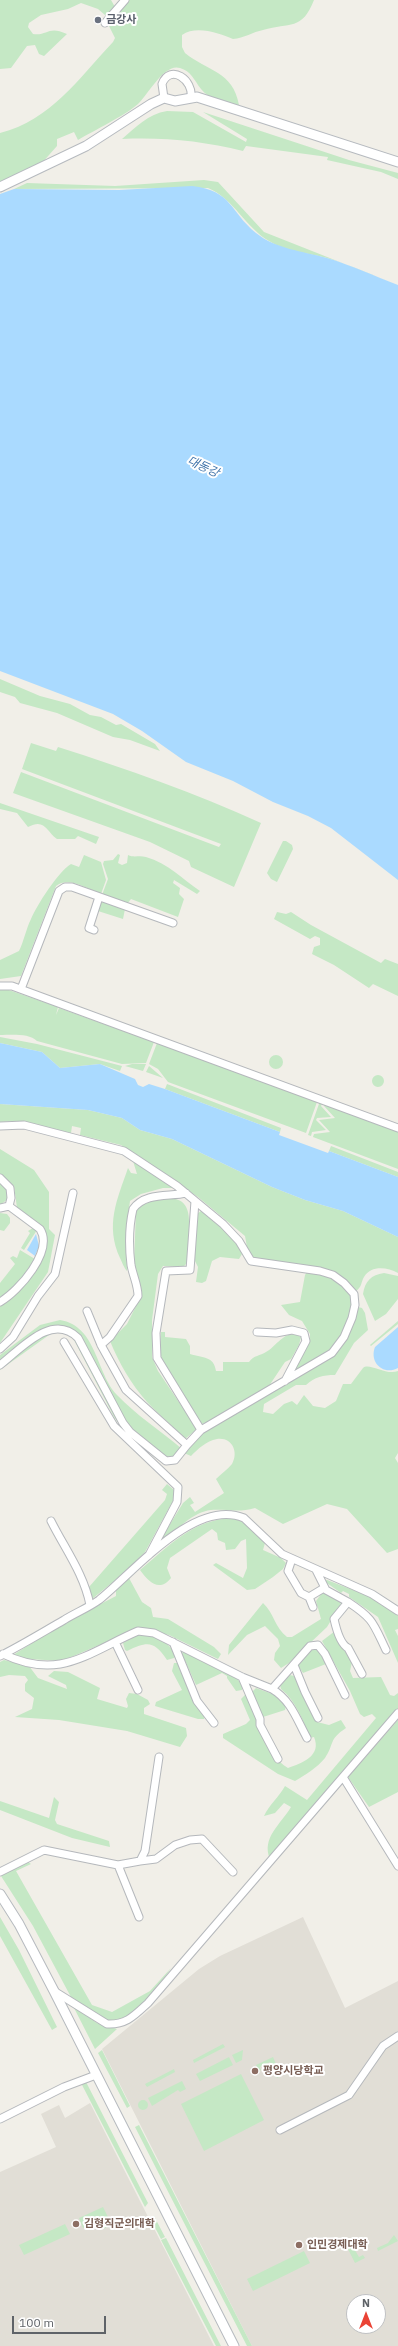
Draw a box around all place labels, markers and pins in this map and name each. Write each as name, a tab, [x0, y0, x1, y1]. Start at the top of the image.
place label: 금강사	[106, 13, 136, 27]
marker: 금강사	[93, 15, 103, 25]
place label: 평양시당학교	[263, 2064, 324, 2078]
marker: 평양시당학교	[250, 2066, 260, 2076]
place label: 김형직군의대학	[84, 2217, 155, 2231]
marker: 김형직군의대학	[71, 2219, 81, 2229]
place label: 인민경제대학	[307, 2238, 368, 2252]
marker: 인민경제대학	[294, 2240, 304, 2250]

